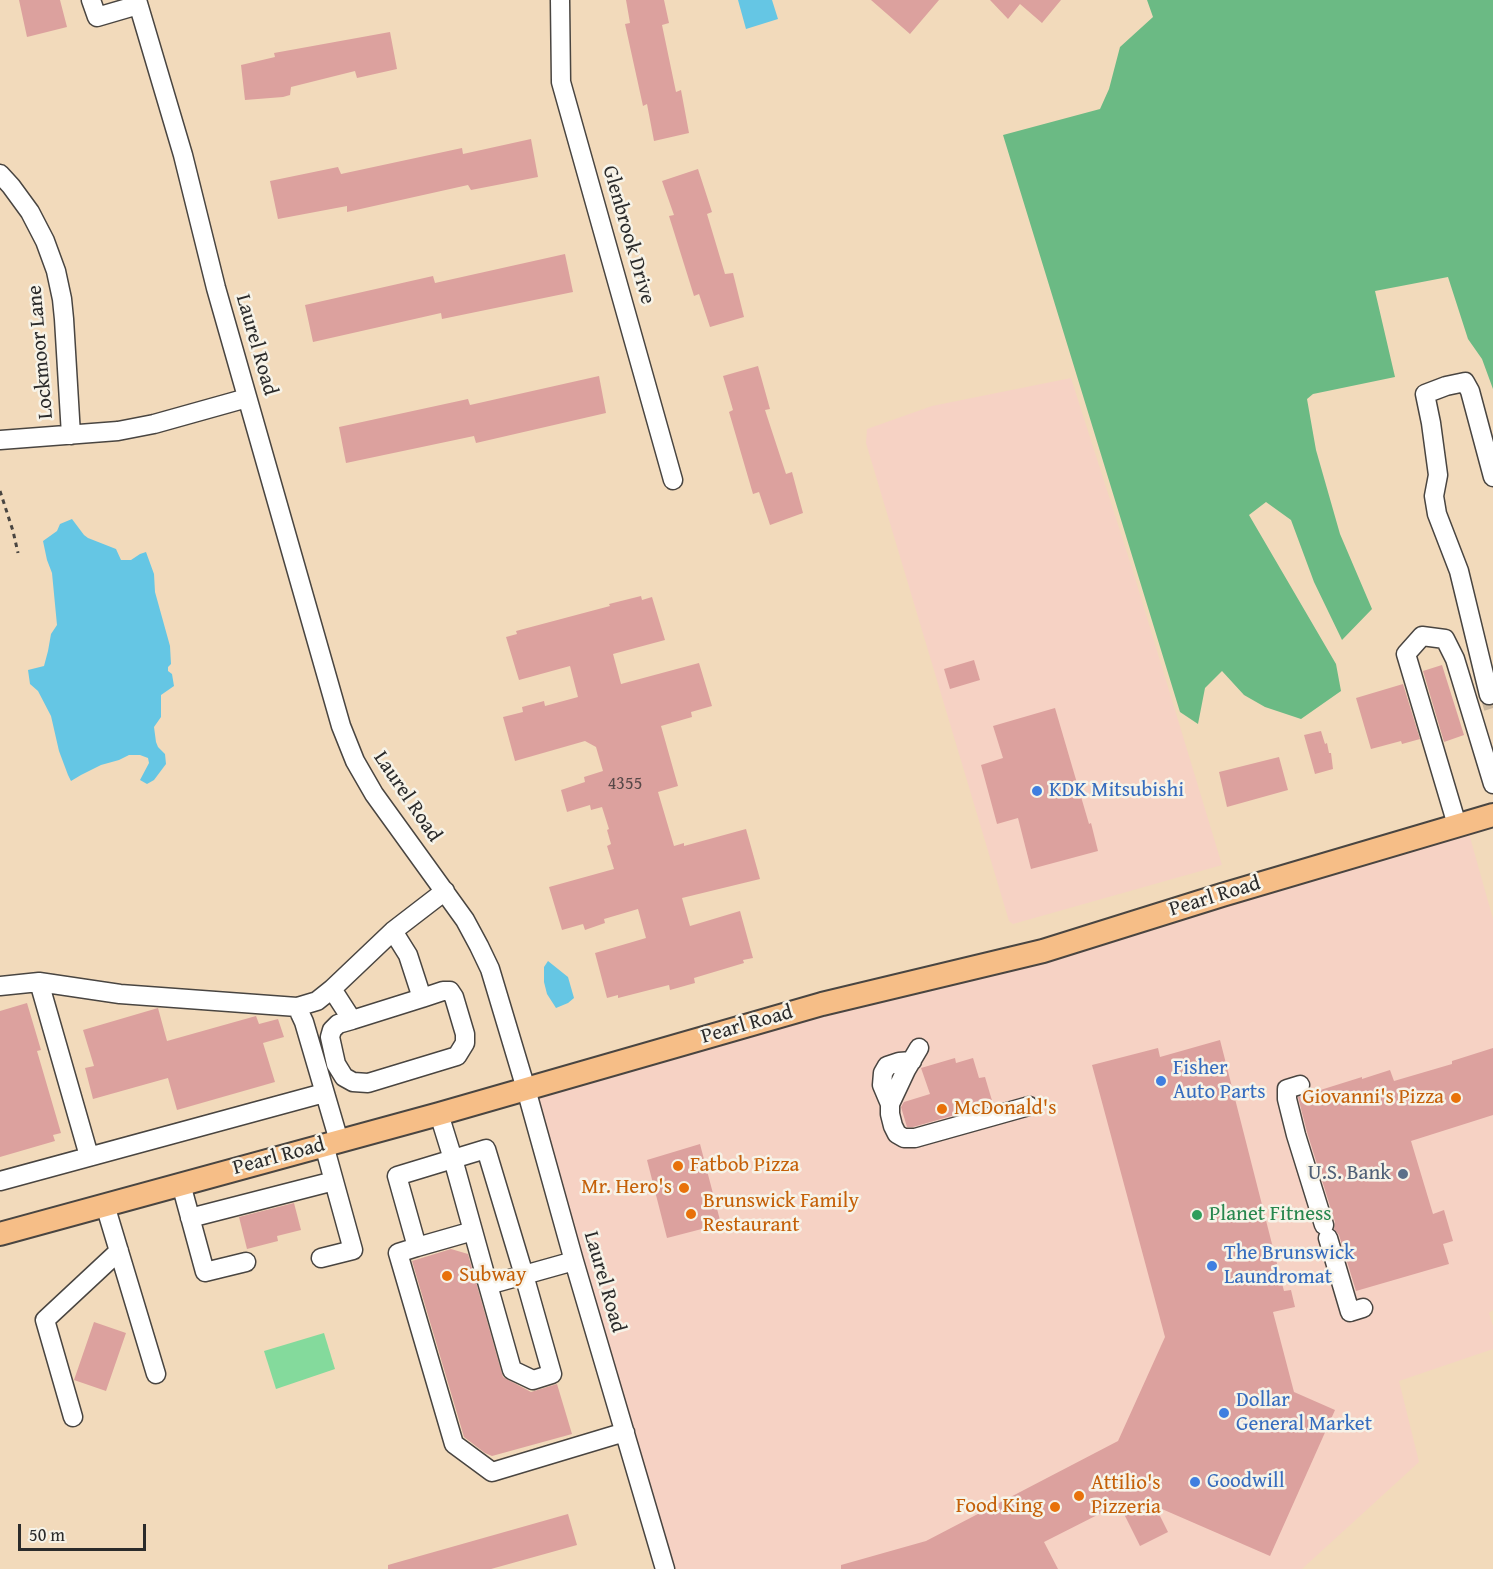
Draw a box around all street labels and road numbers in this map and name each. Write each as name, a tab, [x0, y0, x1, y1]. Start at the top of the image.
street label: Glenbrook Drive	[596, 163, 660, 307]
street label: Lockmoor Lane	[23, 284, 59, 420]
street label: Laurel Road	[230, 291, 282, 399]
street label: Laurel Road	[367, 747, 447, 847]
street label: Pearl Road	[1166, 871, 1264, 923]
street label: Pearl Road	[698, 1000, 796, 1050]
street label: Pearl Road	[230, 1133, 328, 1181]
street label: Laurel Road	[578, 1228, 630, 1336]

